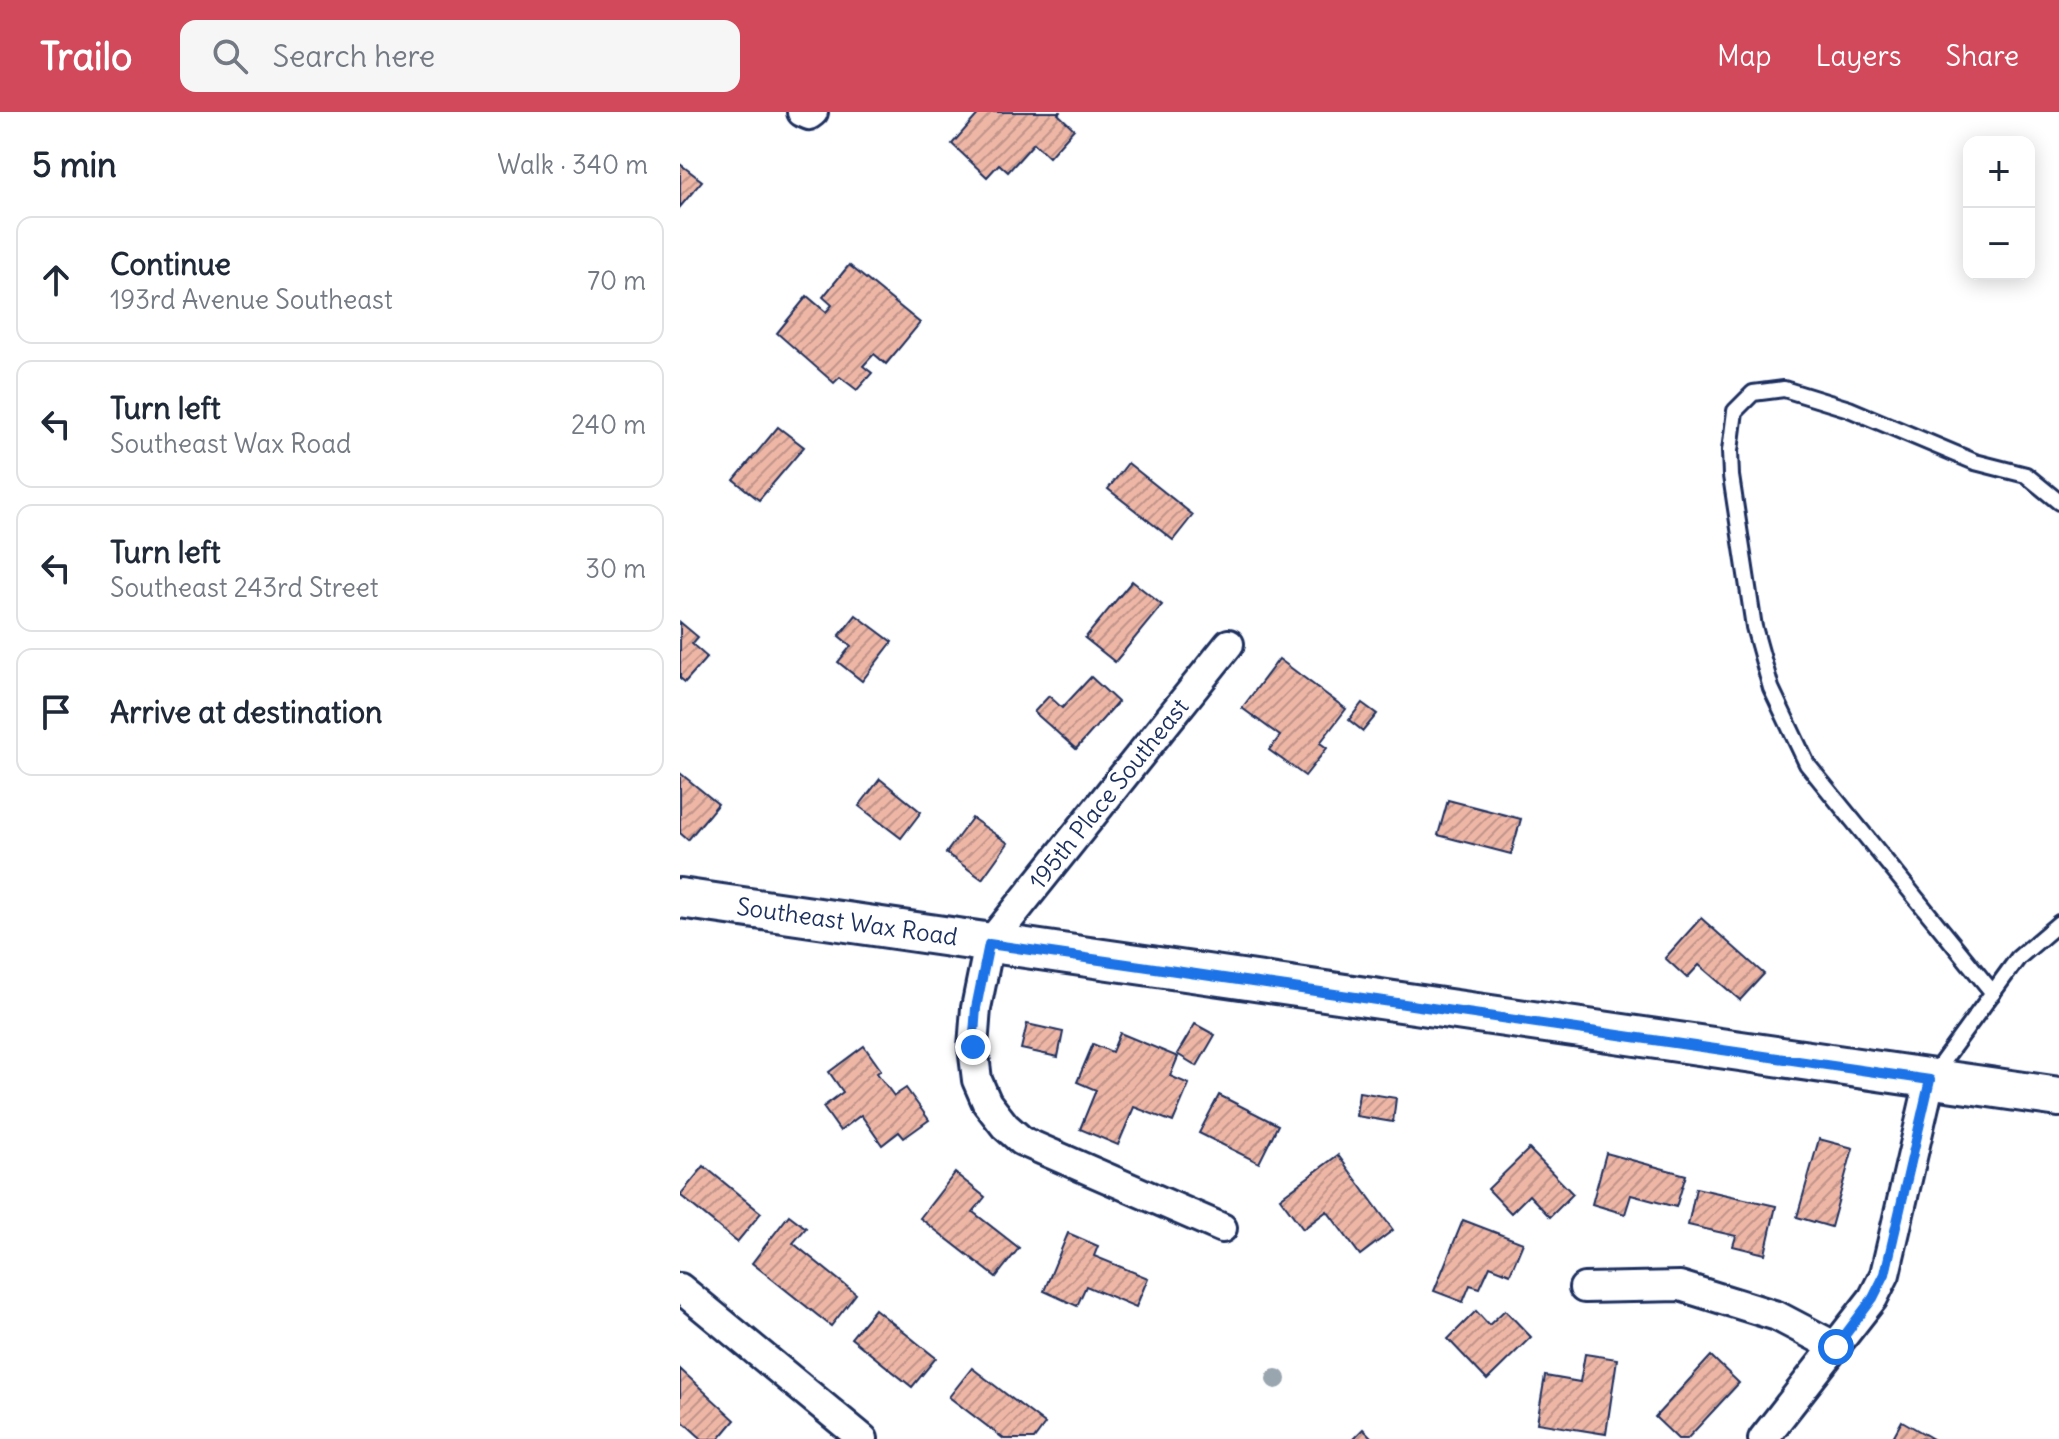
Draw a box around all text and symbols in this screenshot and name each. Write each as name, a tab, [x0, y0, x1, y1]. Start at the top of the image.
search box	[180, 20, 740, 92]
text: Trailo	[40, 33, 132, 80]
icon: search	[208, 34, 252, 78]
text: Search here	[272, 37, 435, 75]
text: Map	[1717, 38, 1772, 74]
text: Layers	[1816, 38, 1902, 74]
text: Share	[1946, 38, 2019, 74]
map controls	[1963, 136, 2035, 280]
button: +	[1963, 136, 2035, 208]
text: 5 min	[32, 143, 117, 186]
text: Walk · 340 m	[497, 148, 648, 181]
button: −	[1963, 208, 2035, 280]
text: Continue	[110, 245, 231, 283]
icon: ahead	[34, 258, 78, 302]
text: 70 m	[587, 264, 646, 297]
text: 193rd Avenue Southeast	[110, 283, 393, 316]
text: Turn left	[110, 389, 221, 427]
icon: left	[34, 402, 78, 446]
text: 240 m	[571, 408, 646, 441]
text: Southeast Wax Road	[110, 427, 351, 460]
text: Turn left	[110, 533, 221, 571]
icon: left	[34, 546, 78, 590]
text: 30 m	[585, 552, 646, 585]
text: Southeast 243rd Street	[110, 571, 378, 604]
icon: arrive	[34, 690, 78, 734]
street label: 195th Place Southeast	[1022, 692, 1194, 895]
text: Arrive at destination	[110, 693, 382, 731]
street label: Southeast Wax Road	[735, 891, 959, 951]
route end	[955, 1029, 991, 1065]
route start	[1818, 1329, 1854, 1365]

